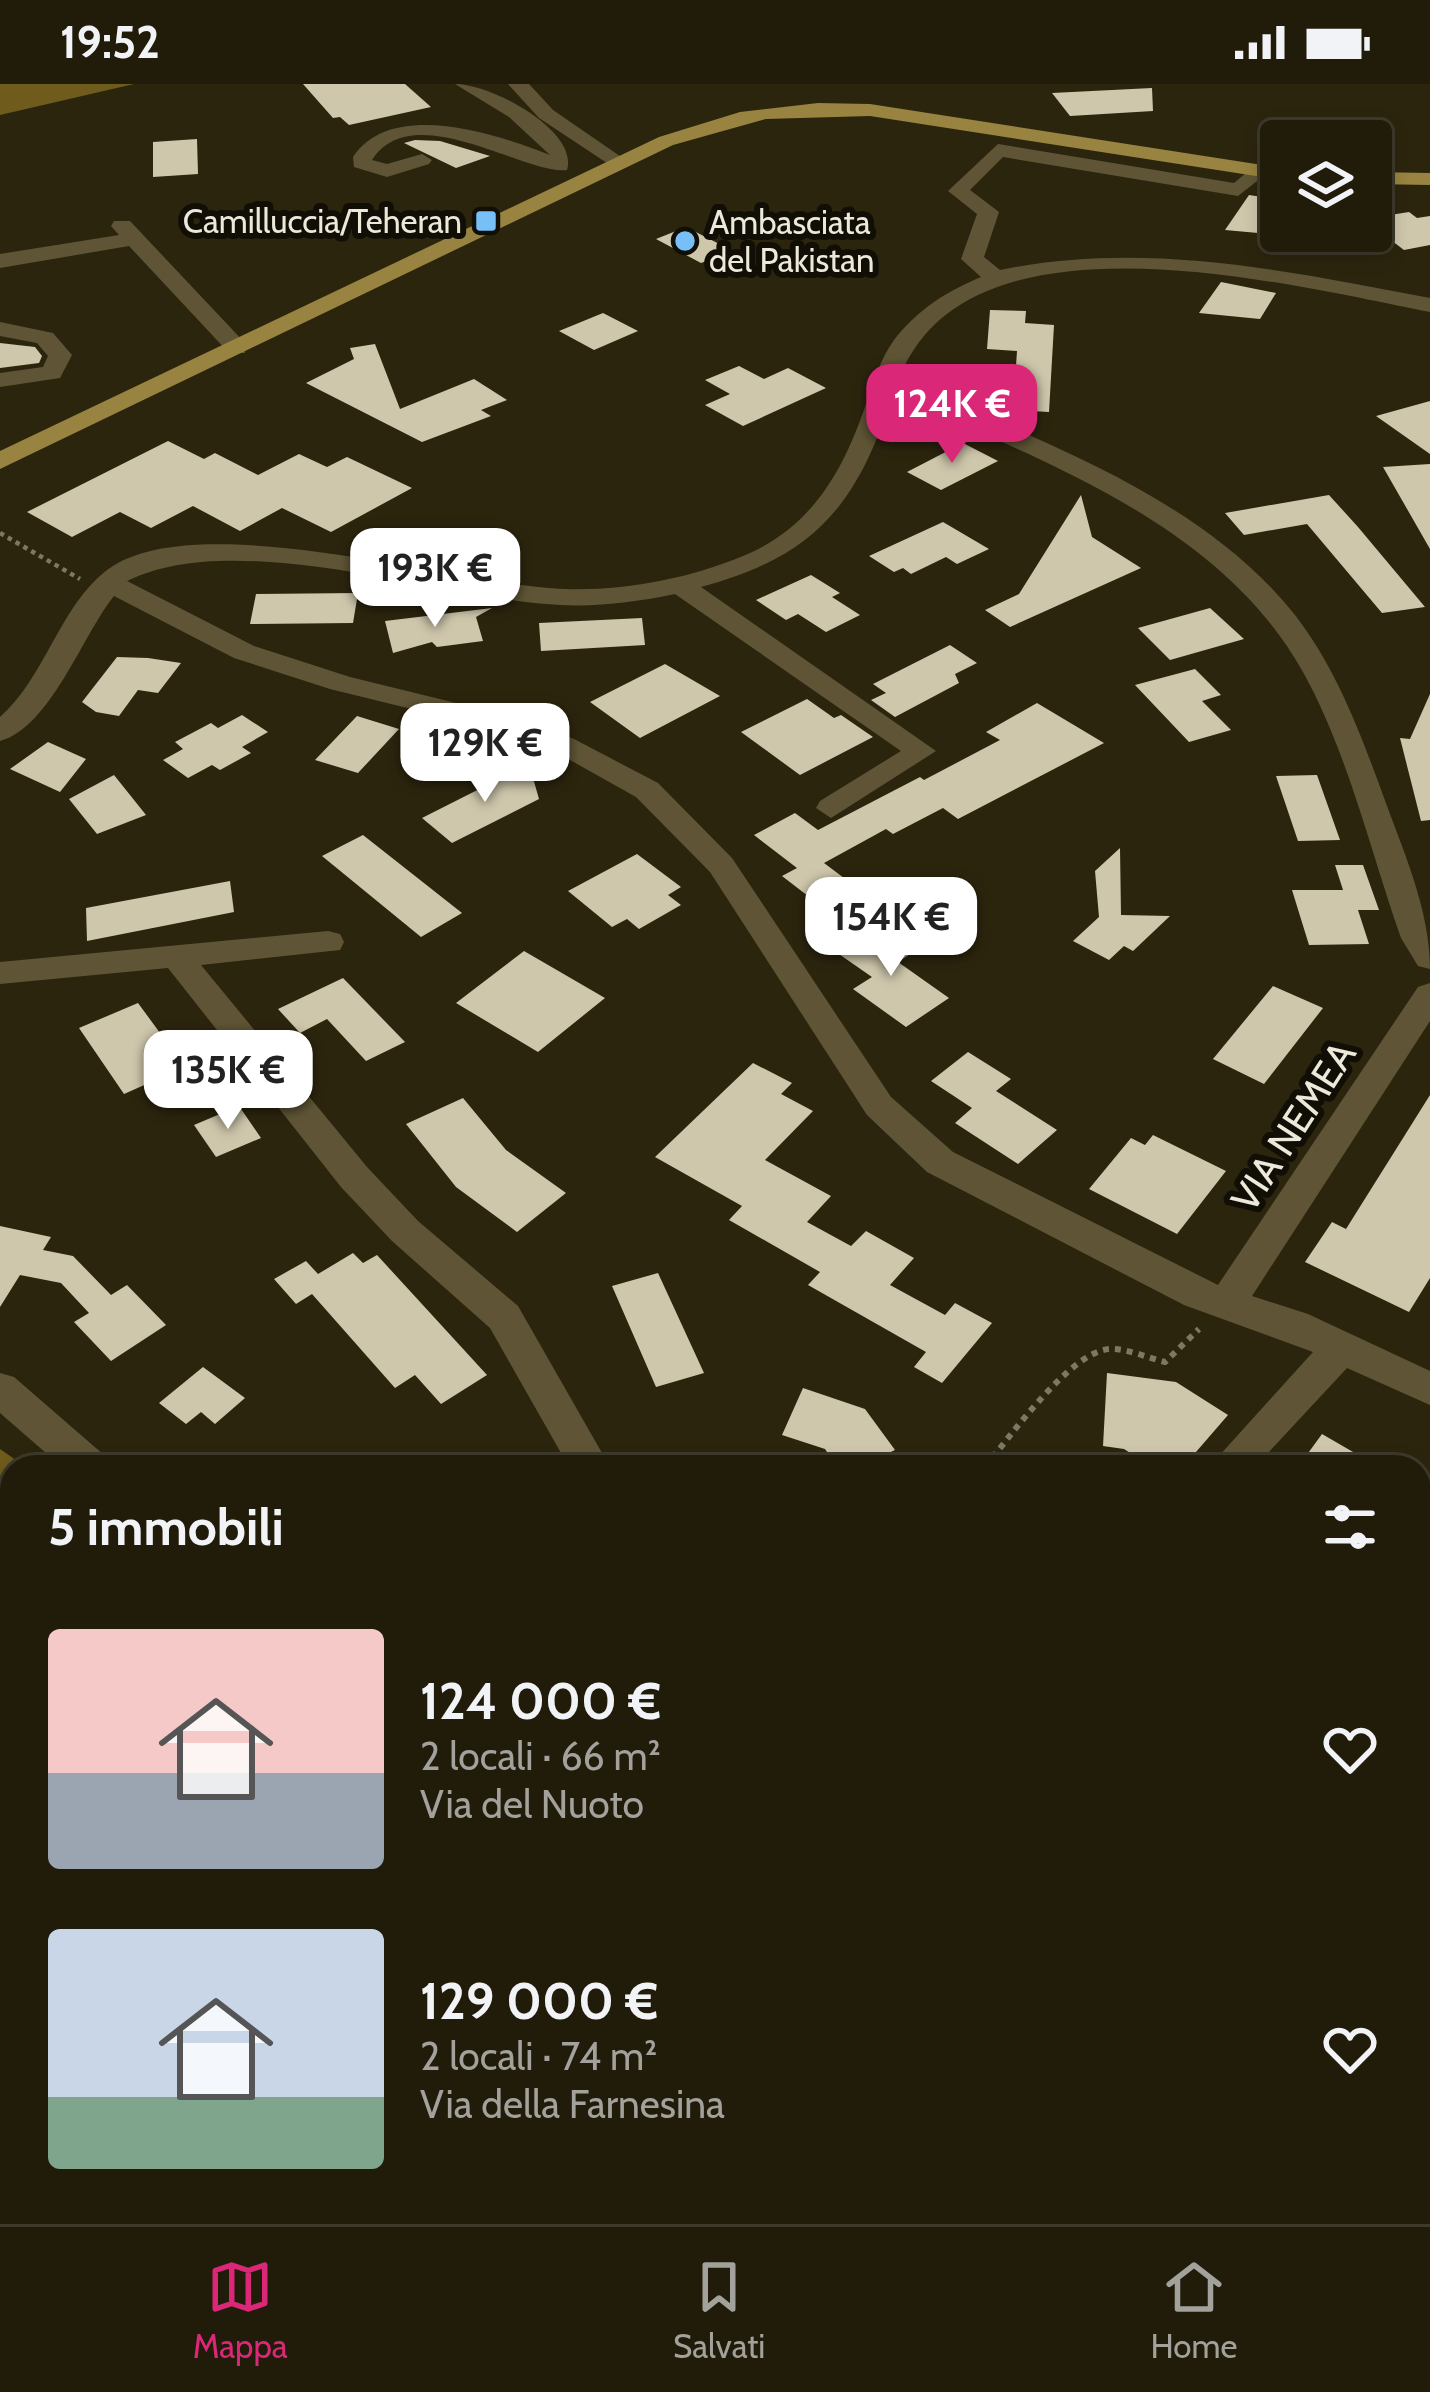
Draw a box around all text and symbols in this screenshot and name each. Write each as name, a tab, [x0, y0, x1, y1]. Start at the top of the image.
text: 19:52	[60, 15, 160, 69]
map controls	[1260, 120, 1392, 252]
button: layers	[1260, 120, 1392, 252]
place label: Camilluccia/Teheran	[183, 201, 462, 241]
place label: Ambasciata del Pakistan	[709, 202, 875, 280]
marker: Camilluccia/Teheran	[473, 208, 499, 234]
marker: Ambasciata del Pakistan	[672, 228, 698, 254]
pin: 124K €	[854, 364, 1050, 466]
text: 124K €	[893, 379, 1011, 427]
pin: 193K €	[337, 528, 533, 630]
text: 193K €	[377, 543, 493, 591]
pin: 129K €	[387, 703, 583, 805]
text: 129K €	[427, 718, 543, 766]
pin: 154K €	[793, 877, 989, 979]
text: 154K €	[832, 892, 950, 940]
pin: 135K €	[130, 1030, 326, 1132]
street label: VIA NEMEA	[1220, 1032, 1366, 1220]
text: 135K €	[171, 1045, 285, 1093]
icon: filters	[1317, 1494, 1383, 1560]
text: 5 immobili	[48, 1496, 284, 1558]
text: 124 000 €	[420, 1670, 661, 1732]
icon: home	[144, 1677, 288, 1821]
icon: heart	[1317, 1716, 1383, 1782]
text: 2 locali · 66 m²	[420, 1732, 661, 1780]
text: Via del Nuoto	[420, 1780, 644, 1828]
text: 129 000 €	[420, 1970, 658, 2032]
icon: home	[144, 1977, 288, 2121]
icon: heart	[1317, 2016, 1383, 2082]
text: 2 locali · 74 m²	[420, 2032, 657, 2080]
text: Via della Farnesina	[420, 2080, 725, 2128]
tab: Mappa	[193, 2254, 288, 2366]
tab: Salvati	[673, 2254, 765, 2366]
tab: Home	[1151, 2254, 1237, 2366]

